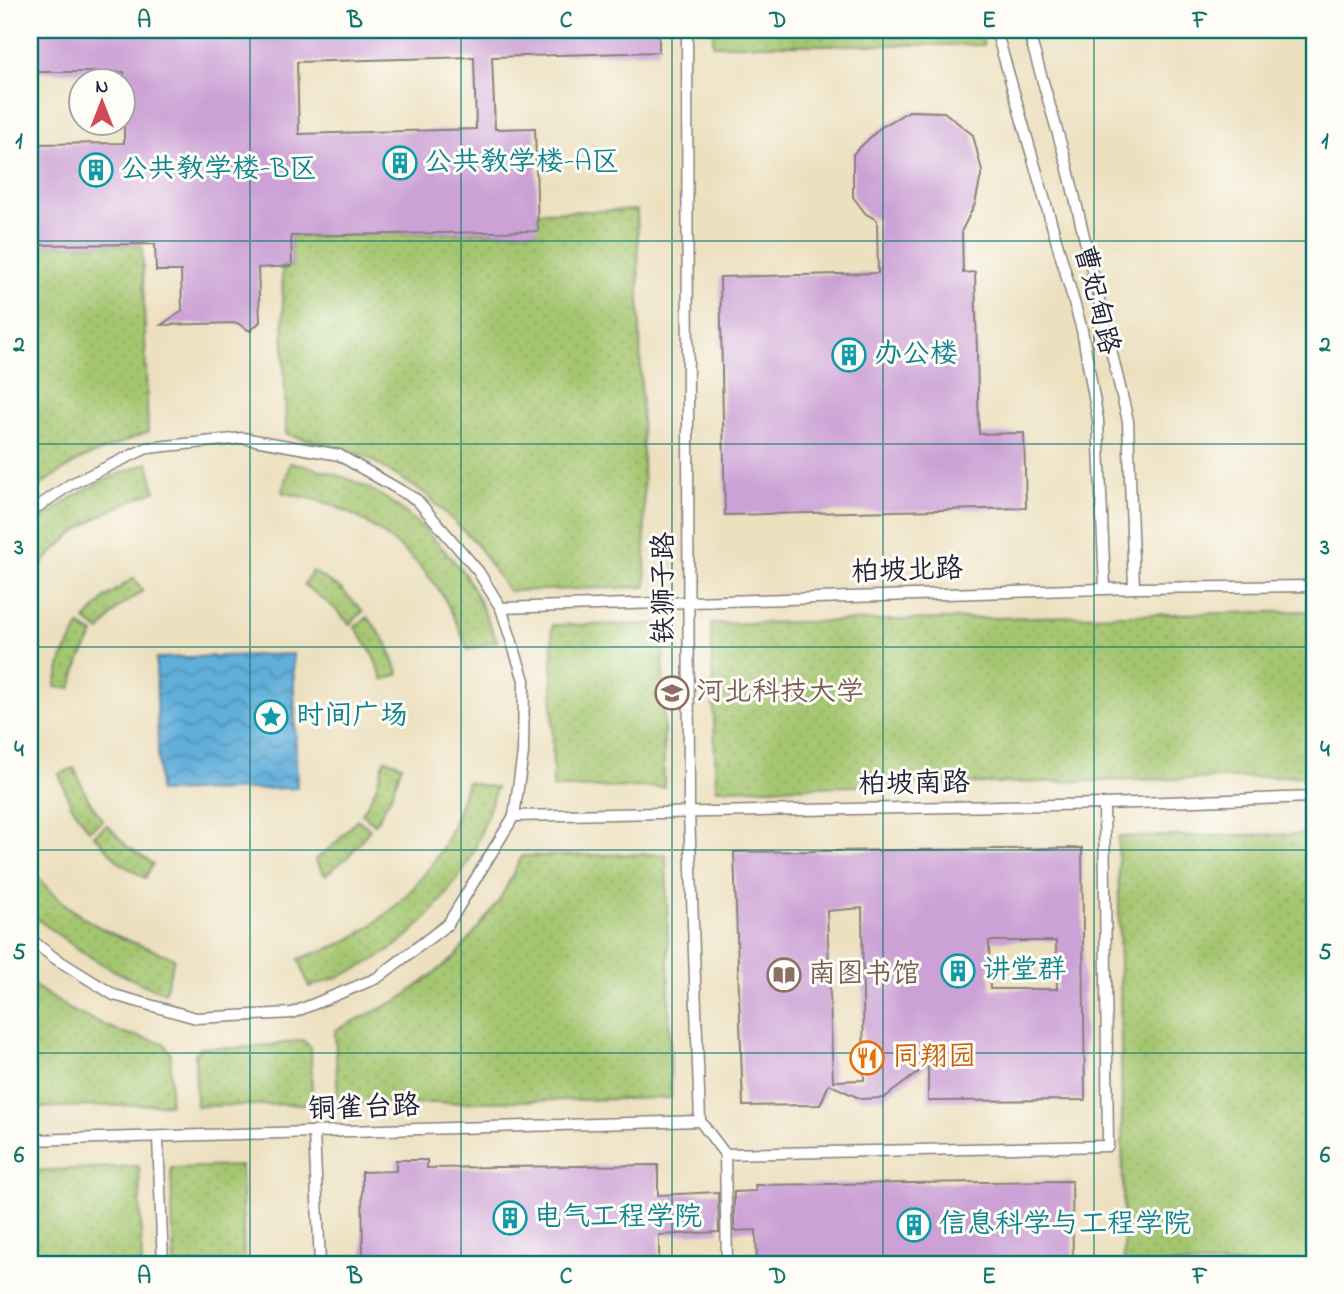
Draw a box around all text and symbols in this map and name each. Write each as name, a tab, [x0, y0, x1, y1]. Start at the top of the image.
text: A	[137, 5, 151, 38]
text: B	[346, 5, 363, 38]
text: C	[560, 5, 573, 38]
text: D	[769, 5, 786, 38]
text: E	[982, 5, 996, 38]
text: F	[1192, 5, 1208, 38]
north arrow	[66, 66, 136, 136]
text: N	[96, 74, 109, 101]
text: 1	[15, 126, 23, 159]
text: 1	[1321, 126, 1329, 159]
place label: 公共教学楼-A区	[424, 143, 620, 184]
building icon: 公共教学楼-A区	[381, 144, 419, 182]
place label: 公共教学楼-B区	[120, 150, 317, 191]
building icon: 公共教学楼-B区	[77, 151, 115, 189]
street label: 曹妃甸路	[1062, 241, 1128, 359]
text: 2	[12, 329, 25, 362]
text: 2	[1318, 329, 1331, 362]
place label: 办公楼	[874, 335, 958, 376]
building icon: 办公楼	[830, 336, 868, 374]
text: 3	[13, 532, 24, 565]
street label: 铁狮子路	[645, 532, 686, 644]
text: 3	[1319, 532, 1330, 565]
street label: 柏坡北路	[850, 550, 964, 594]
place label: 河北科技大学	[696, 673, 864, 714]
school or university icon: 河北科技大学	[653, 674, 691, 712]
place label: 时间广场	[296, 697, 408, 738]
place icon: 时间广场	[252, 698, 290, 736]
text: 4	[14, 734, 24, 767]
text: 4	[1320, 734, 1330, 767]
street label: 柏坡南路	[858, 764, 970, 806]
text: 5	[12, 937, 26, 970]
text: 5	[1318, 937, 1332, 970]
place label: 讲堂群	[982, 951, 1066, 992]
building icon: 讲堂群	[939, 952, 977, 990]
place label: 南图书馆	[808, 955, 920, 996]
library icon: 南图书馆	[765, 956, 803, 994]
place label: 同翔园	[892, 1038, 976, 1079]
restaurant icon: 同翔园	[848, 1039, 886, 1077]
street label: 铜雀台路	[307, 1087, 421, 1131]
text: 6	[14, 1140, 25, 1173]
text: 6	[1320, 1140, 1331, 1173]
place label: 电气工程学院	[534, 1198, 702, 1239]
building icon: 电气工程学院	[491, 1199, 529, 1237]
place label: 信息科学与工程学院	[939, 1205, 1191, 1246]
building icon: 信息科学与工程学院	[895, 1206, 933, 1244]
text: A	[137, 1261, 151, 1294]
text: B	[346, 1261, 363, 1294]
text: C	[560, 1261, 573, 1294]
text: D	[769, 1261, 786, 1294]
text: E	[982, 1261, 996, 1294]
text: F	[1192, 1261, 1208, 1294]

